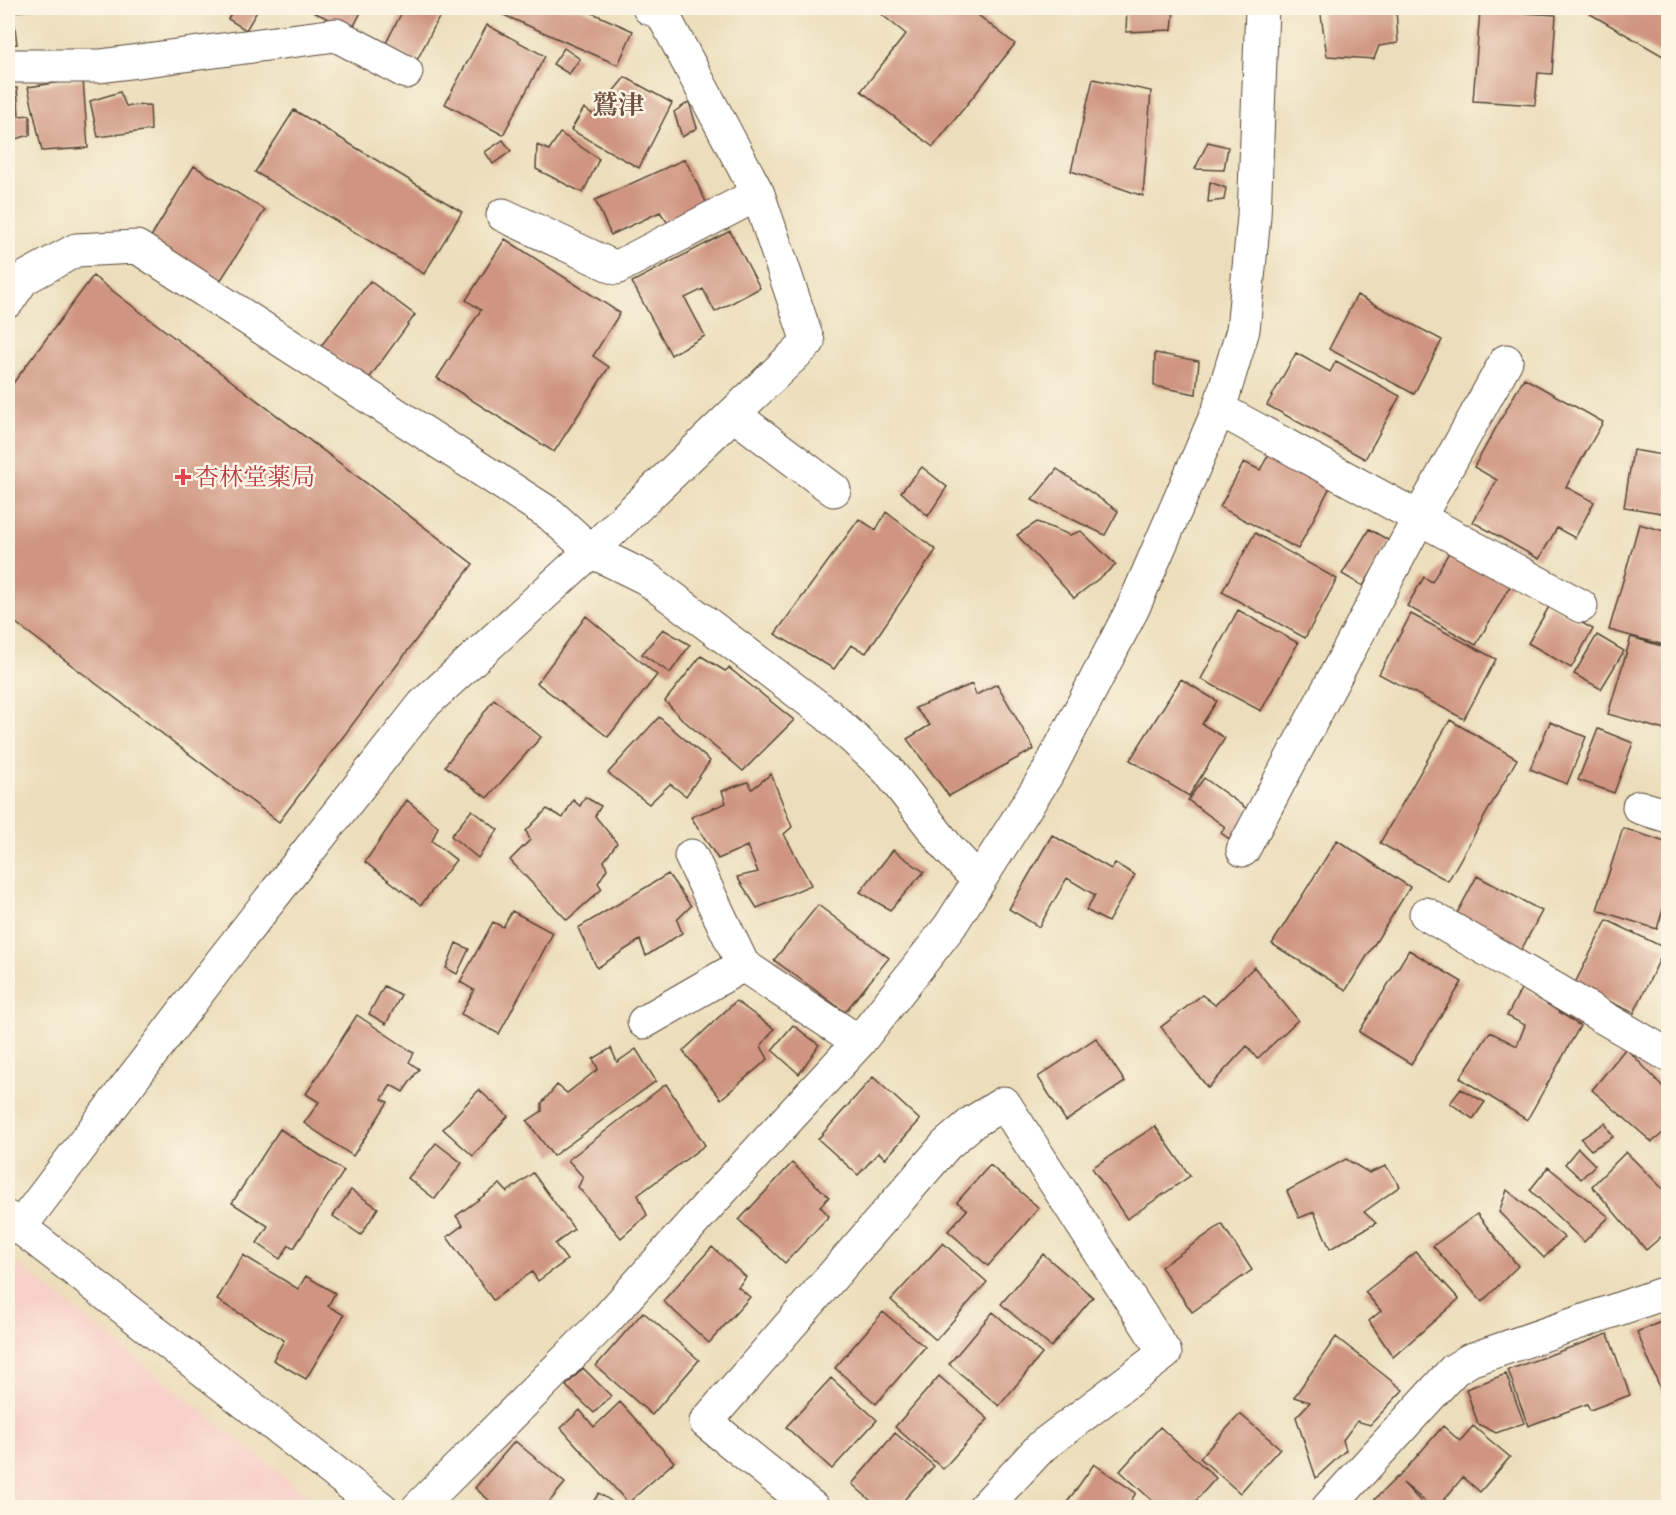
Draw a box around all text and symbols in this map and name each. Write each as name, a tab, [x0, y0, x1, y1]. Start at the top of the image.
district label: 鷲津	[592, 88, 645, 123]
place label: 杏林堂薬局	[195, 461, 315, 493]
marker: 杏林堂薬局	[176, 470, 190, 484]

